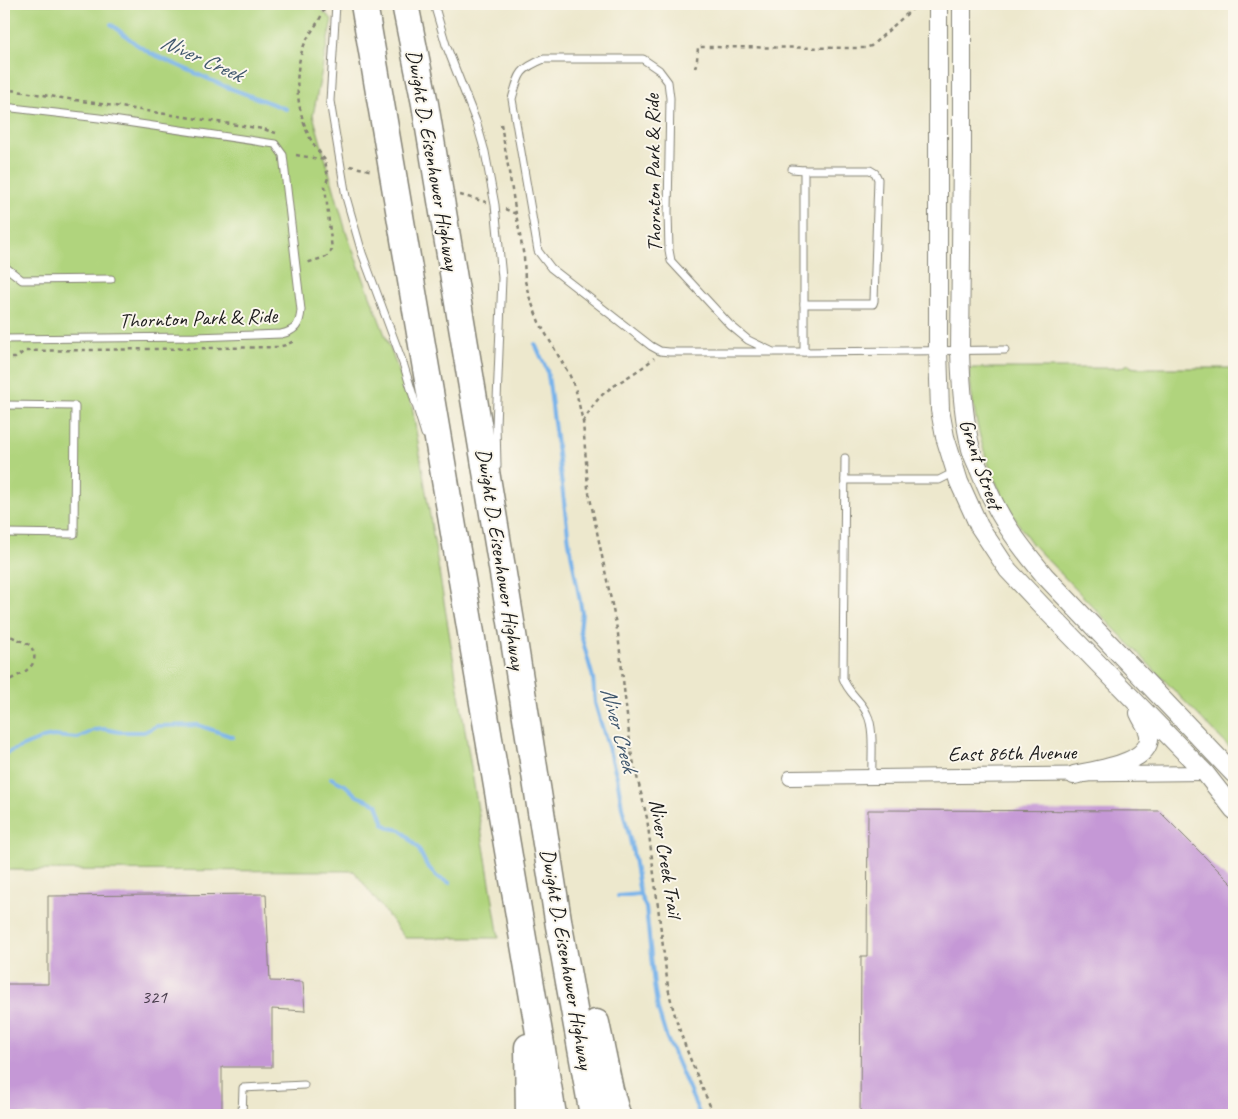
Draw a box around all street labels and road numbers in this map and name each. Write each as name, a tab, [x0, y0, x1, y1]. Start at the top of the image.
street label: Dwight D. Eisenhower Highway	[401, 48, 466, 274]
street label: Thornton Park & Ride	[639, 93, 667, 252]
street label: Thornton Park & Ride	[119, 302, 279, 334]
street label: Grant Street	[953, 415, 1010, 515]
street label: Dwight D. Eisenhower Highway	[471, 447, 532, 673]
street label: East 86th Avenue	[948, 739, 1078, 767]
street label: Niver Creek Trail	[644, 797, 689, 922]
street label: Dwight D. Eisenhower Highway	[535, 847, 600, 1073]

